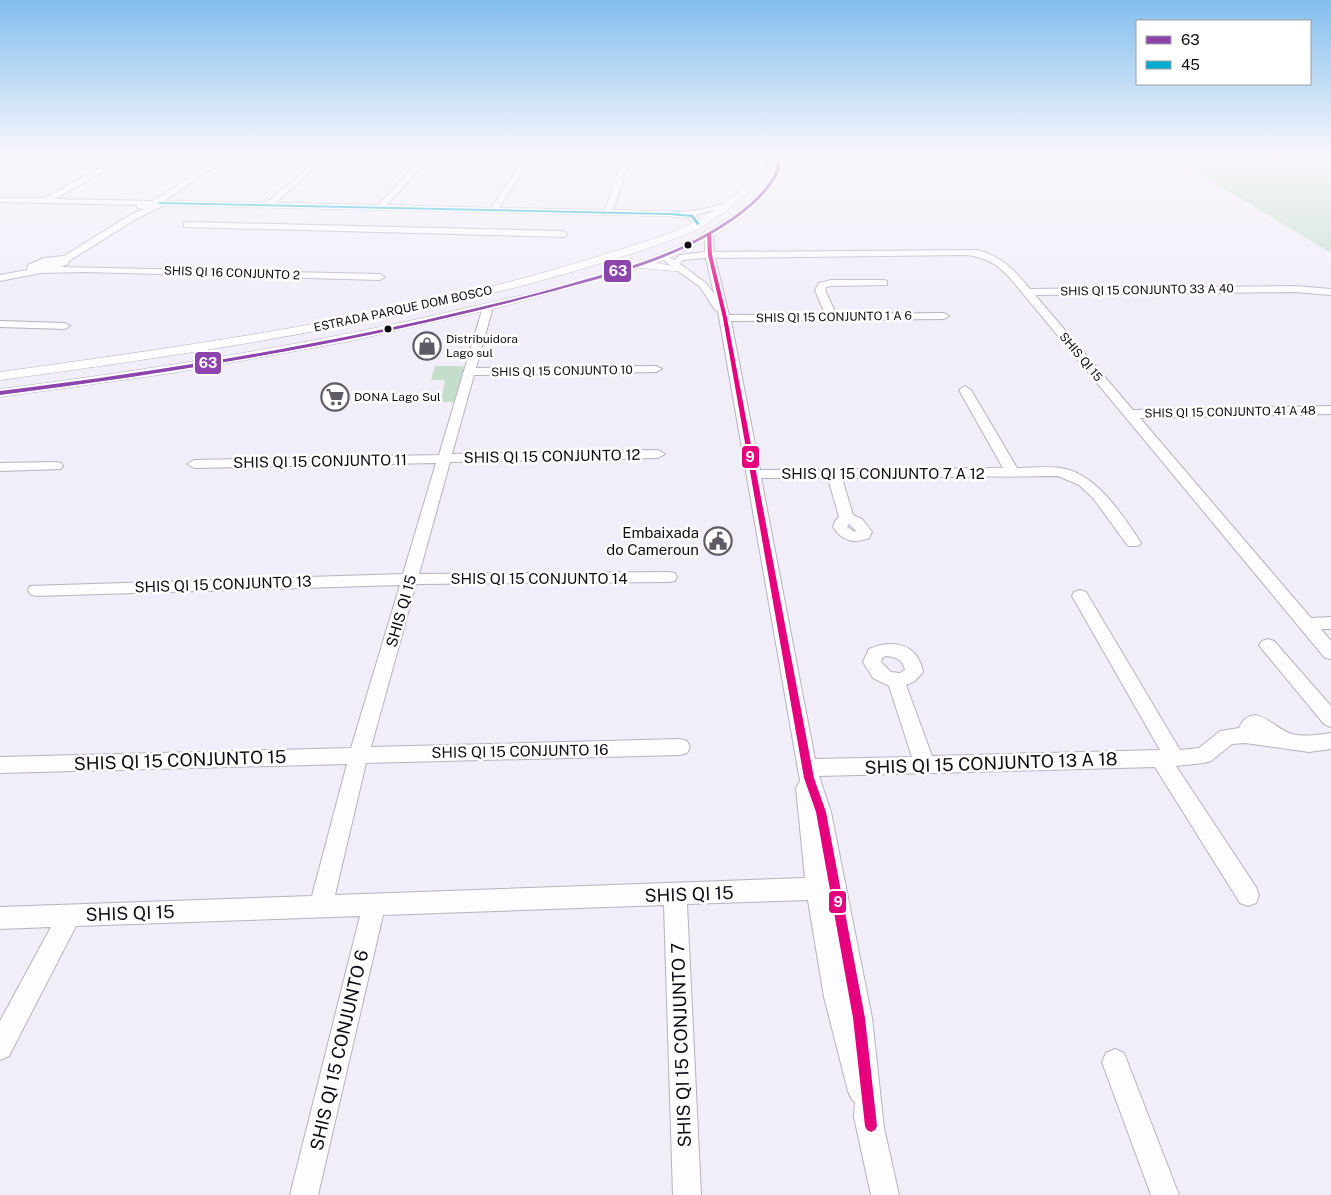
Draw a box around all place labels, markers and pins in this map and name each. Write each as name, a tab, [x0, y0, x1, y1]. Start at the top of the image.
unlabelled marker	[683, 240, 693, 250]
unlabelled marker	[383, 324, 393, 334]
shop icon: Distribuidora Lago sul	[412, 331, 442, 361]
place label: Distribuidora Lago sul	[446, 332, 518, 360]
supermarket icon: DONA Lago Sul	[320, 382, 350, 412]
place label: DONA Lago Sul	[354, 390, 441, 404]
place label: Embaixada do Cameroun	[606, 524, 699, 558]
public building icon: Embaixada do Cameroun	[703, 526, 733, 556]

